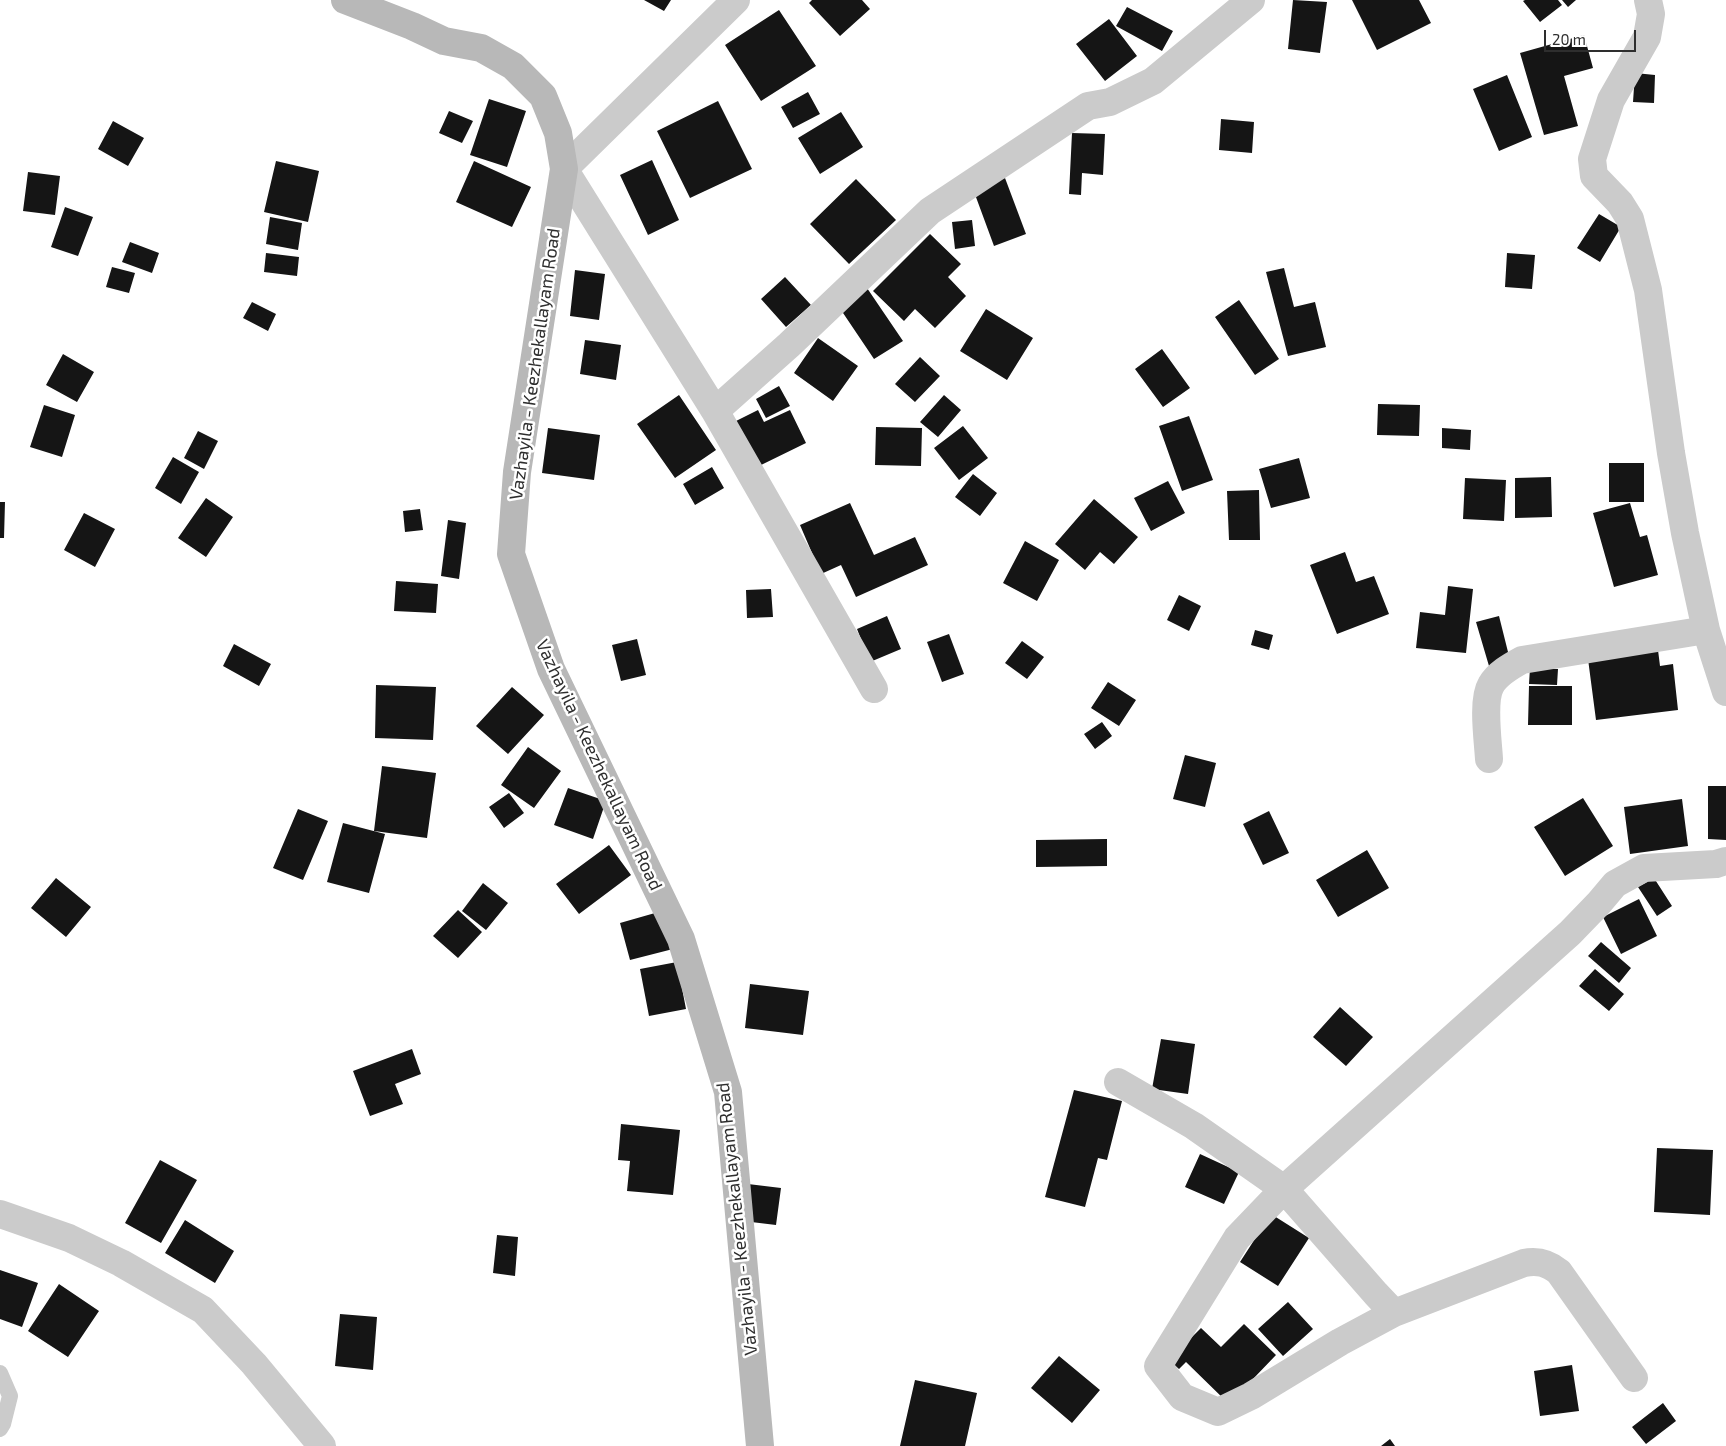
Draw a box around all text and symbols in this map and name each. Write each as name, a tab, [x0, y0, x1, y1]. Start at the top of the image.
scale bar	[1546, 20, 1638, 52]
text: 20 m	[1552, 30, 1586, 48]
street label: Vazhayila - Keezhekallayam Road	[505, 227, 565, 501]
street label: Vazhayila - Keezhekallayam Road	[531, 636, 667, 894]
street label: Vazhayila - Keezhekallayam Road	[712, 1081, 762, 1357]

